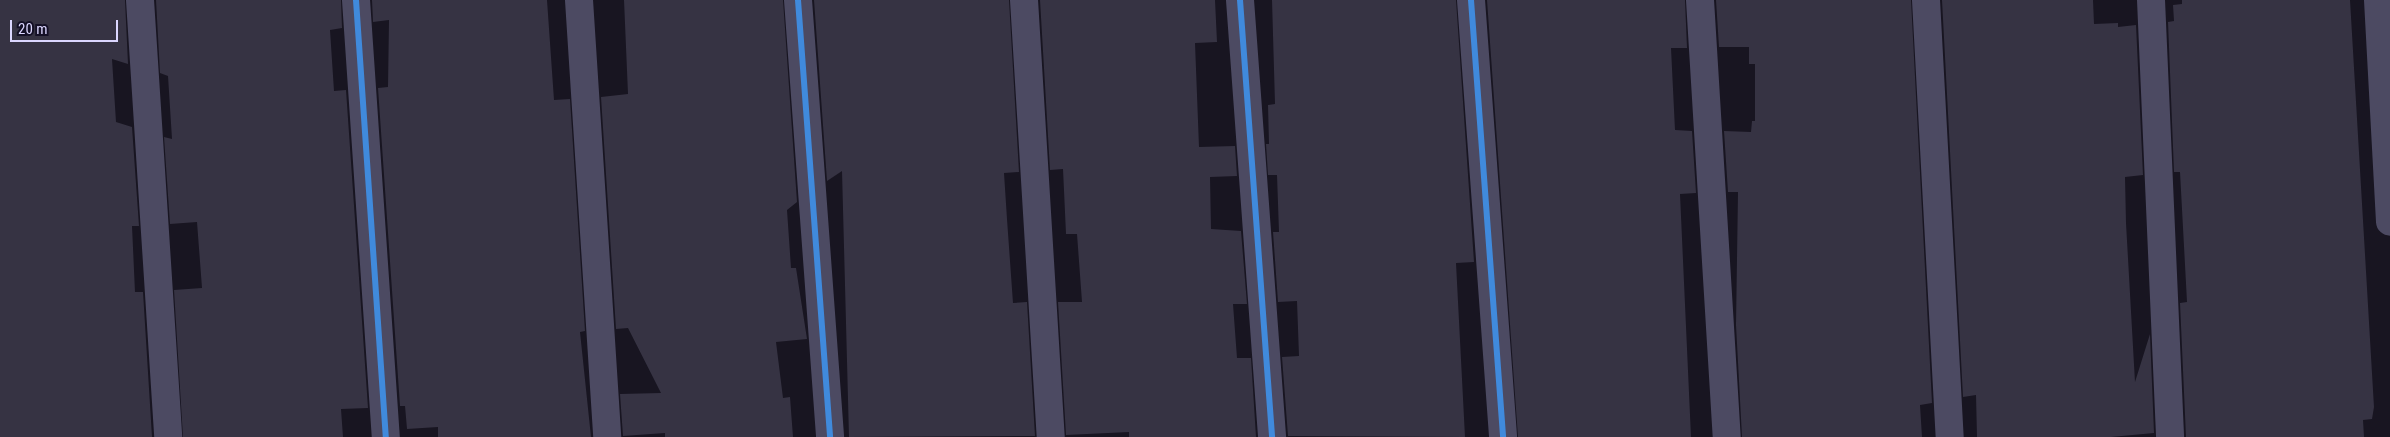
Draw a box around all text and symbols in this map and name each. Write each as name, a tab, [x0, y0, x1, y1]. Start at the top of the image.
scale bar	[12, 10, 120, 42]
text: 20 m	[18, 20, 48, 38]

